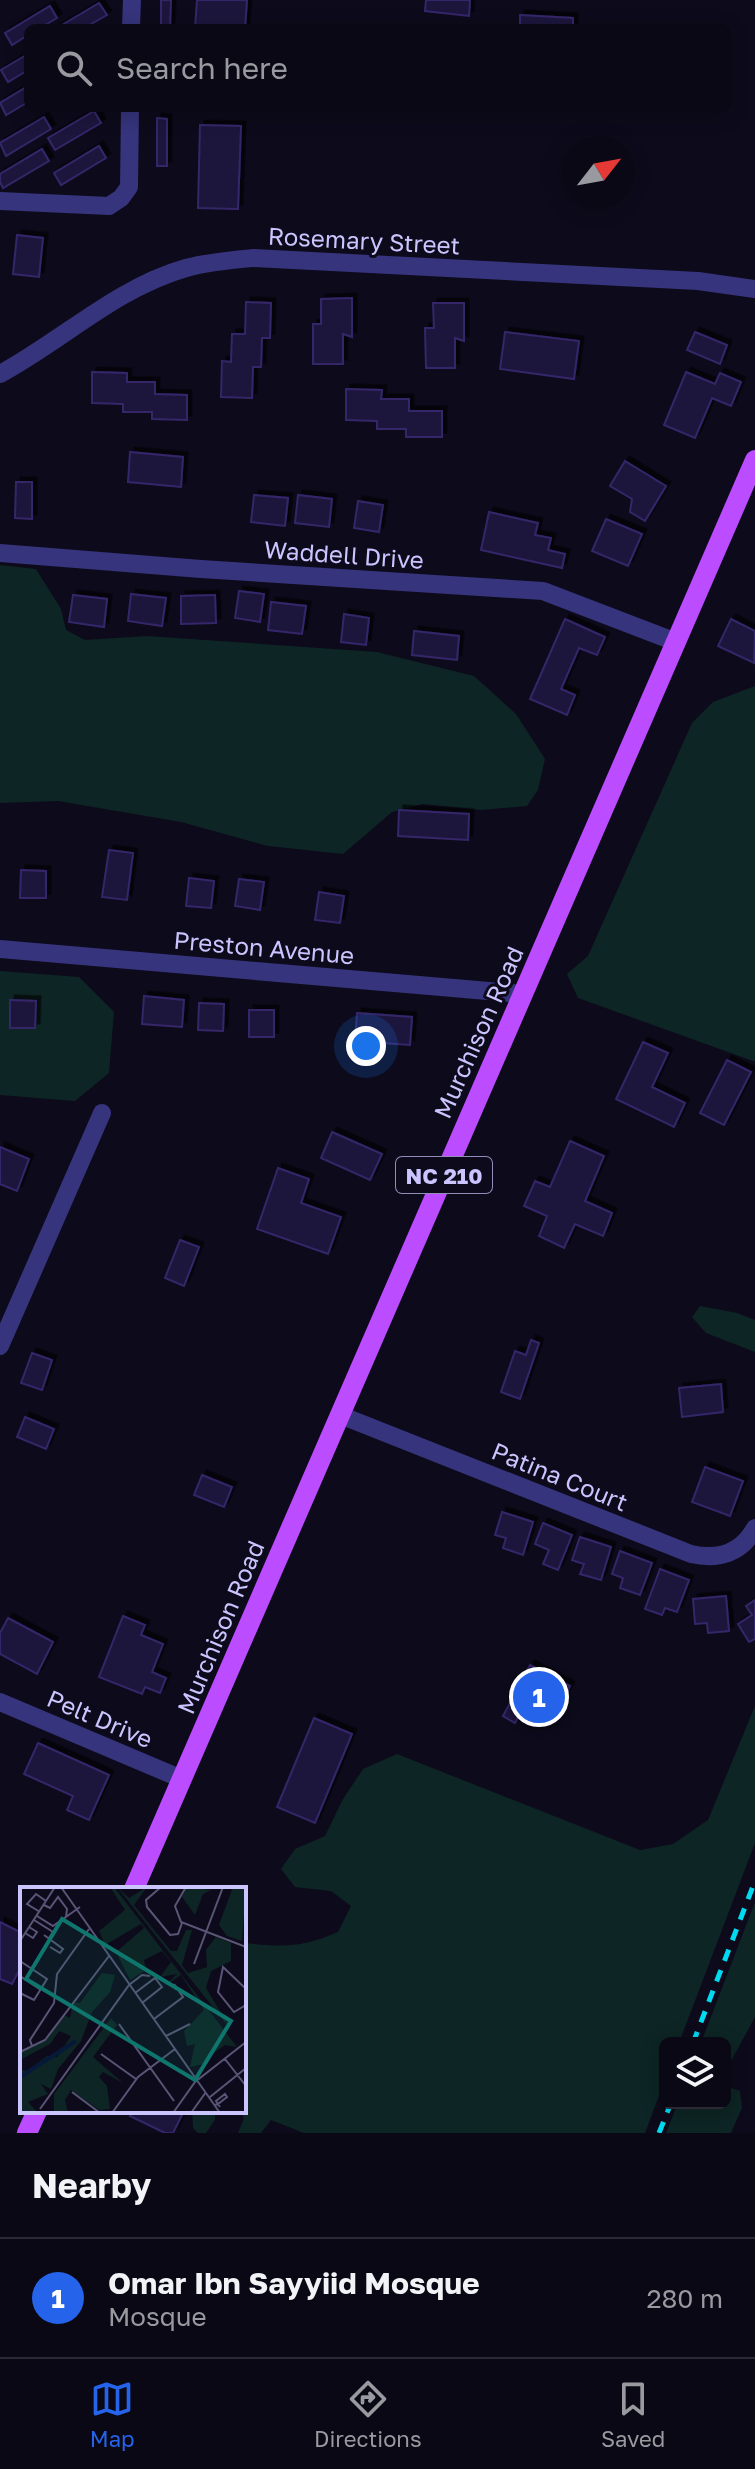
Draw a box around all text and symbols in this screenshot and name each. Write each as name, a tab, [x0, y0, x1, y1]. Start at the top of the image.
search box	[24, 24, 731, 112]
icon: search	[52, 46, 96, 90]
text: Search here	[116, 50, 288, 86]
north arrow	[563, 136, 635, 208]
street label: Rosemary Street	[267, 220, 461, 260]
street label: Waddell Drive	[263, 534, 425, 574]
street label: Preston Avenue	[173, 925, 355, 969]
street label: Murchison Road	[427, 941, 529, 1123]
your location	[346, 1026, 386, 1066]
road number: NC 210	[396, 1157, 492, 1193]
street label: Patina Court	[488, 1436, 632, 1516]
street label: Murchison Road	[170, 1536, 270, 1718]
pin: 1	[513, 1667, 565, 1727]
street label: Pelt Drive	[43, 1683, 157, 1753]
inset map	[20, 1887, 246, 2113]
map controls	[659, 2037, 731, 2109]
button: layers	[659, 2037, 731, 2109]
text: Nearby	[32, 2165, 152, 2205]
text: Omar Ibn Sayyiid Mosque	[108, 2265, 480, 2301]
text: 1	[51, 2283, 65, 2314]
text: 280 m	[646, 2283, 723, 2314]
text: Mosque	[108, 2301, 207, 2332]
tab: Map	[90, 2377, 135, 2452]
tab: Directions	[314, 2377, 422, 2452]
tab: Saved	[601, 2377, 665, 2452]

